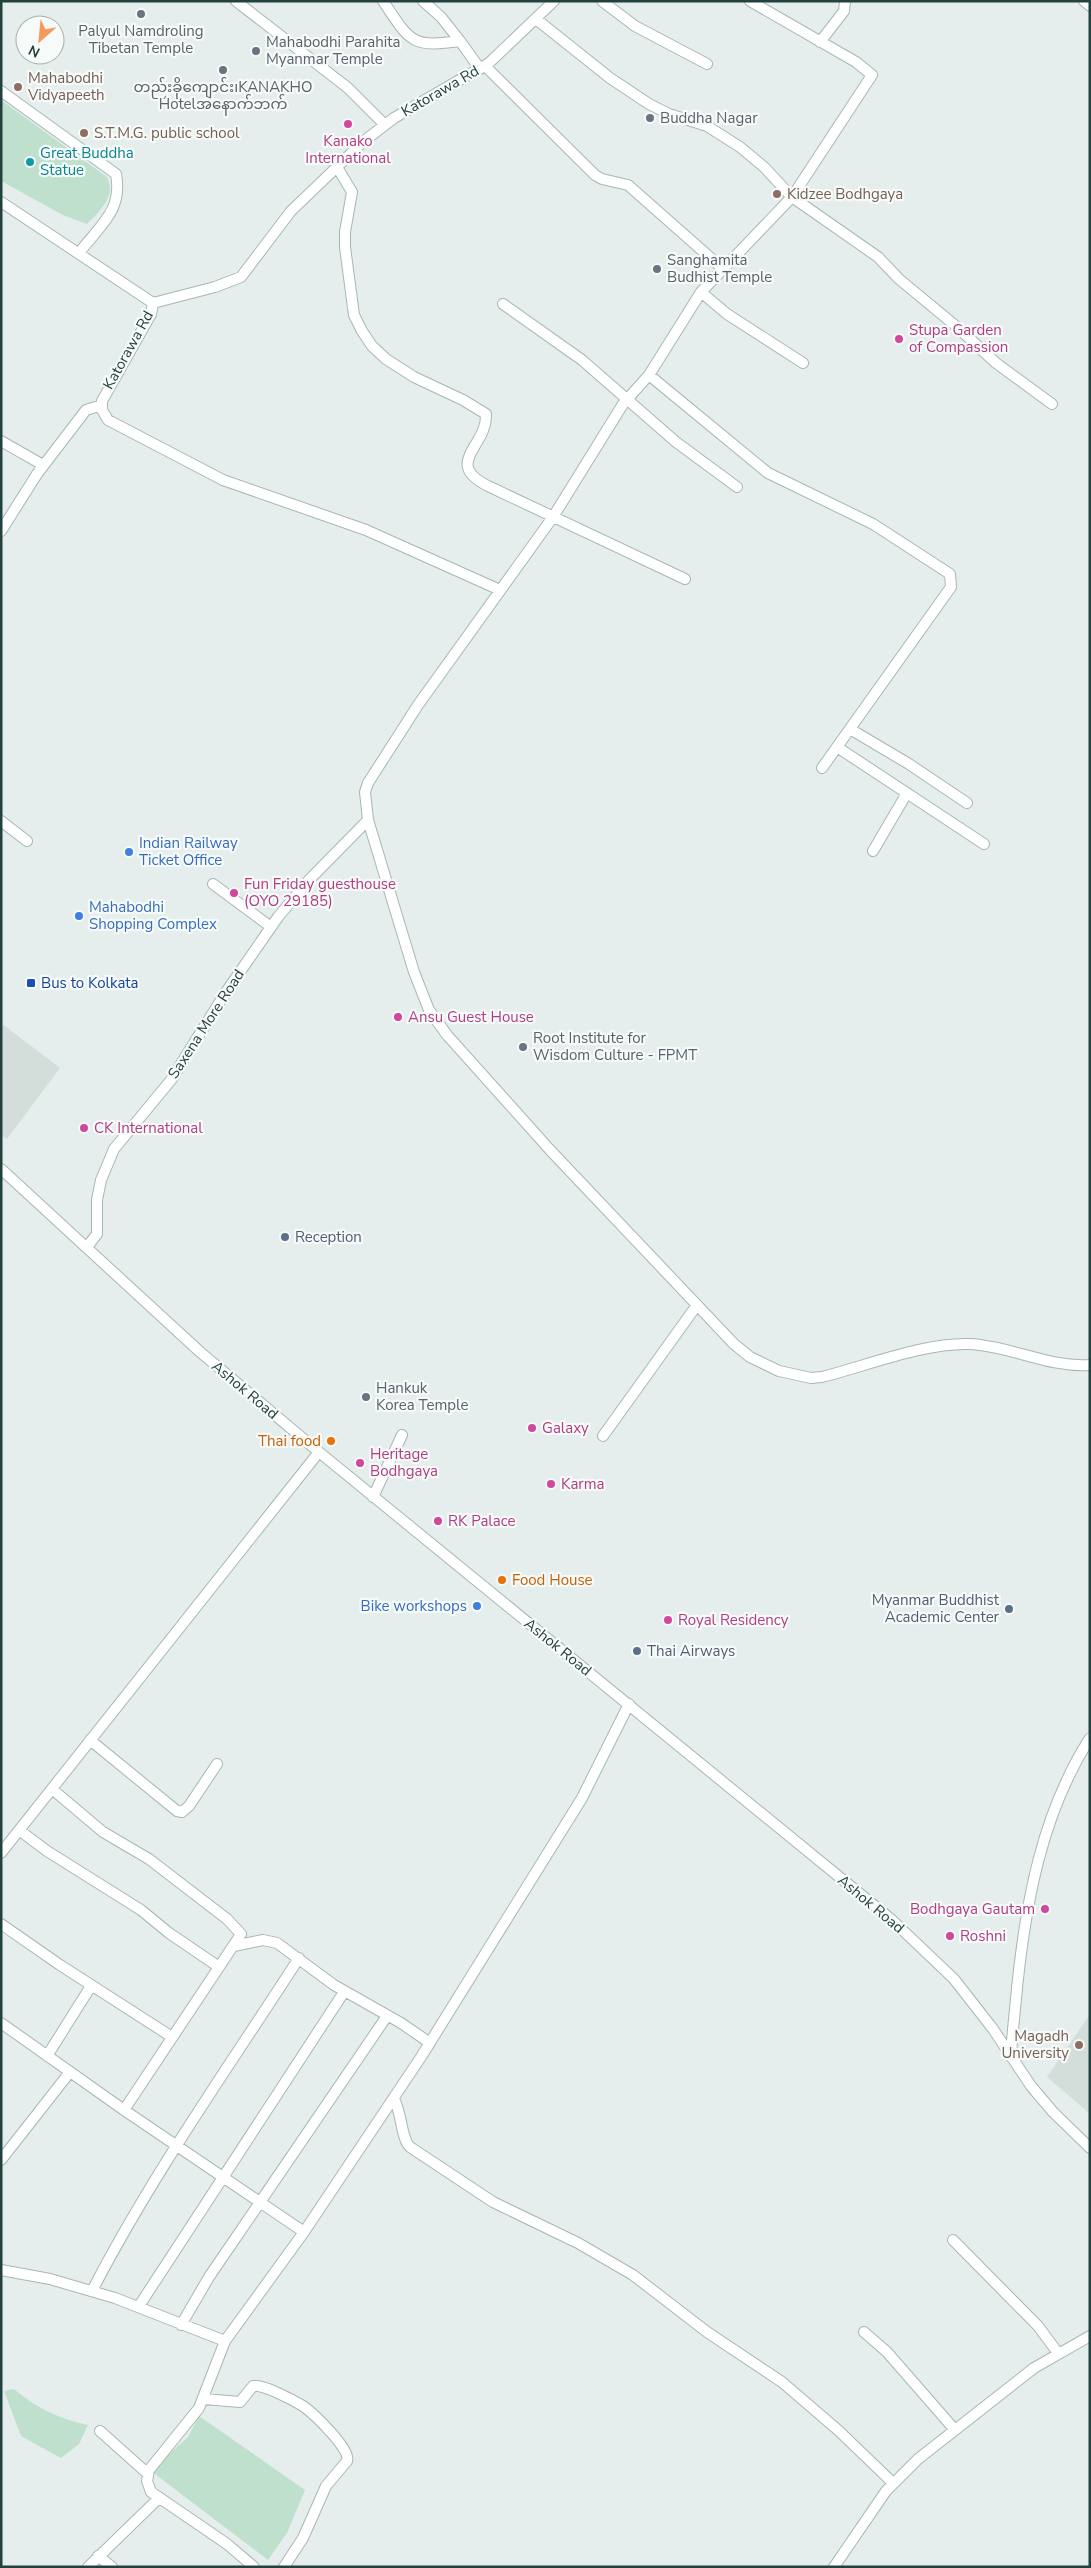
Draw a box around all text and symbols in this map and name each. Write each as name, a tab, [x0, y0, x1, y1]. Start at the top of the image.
marker: Palyul Namdroling Tibetan Temple	[135, 8, 147, 20]
north arrow	[15, 15, 65, 65]
place label: Palyul Namdroling Tibetan Temple	[78, 21, 204, 58]
place label: Mahabodhi Parahita Myanmar Temple	[266, 32, 400, 69]
text: N	[25, 40, 43, 62]
marker: Mahabodhi Parahita Myanmar Temple	[250, 45, 262, 57]
street label: Katorawa Rd	[397, 61, 483, 121]
marker: တည်းခိုကျောင်း၊KANAKHO Hotelအနောက်ဘက်	[217, 64, 229, 76]
place label: Mahabodhi Vidyapeeth	[27, 68, 105, 105]
place label: တည်းခိုကျောင်း၊KANAKHO Hotelအနောက်ဘက်	[134, 77, 312, 116]
marker: Mahabodhi Vidyapeeth	[12, 81, 24, 93]
place label: Buddha Nagar	[660, 108, 758, 128]
marker: Buddha Nagar	[644, 112, 656, 124]
marker: Kanako International	[342, 118, 354, 130]
place label: S.T.M.G. public school	[94, 123, 240, 143]
marker: S.T.M.G. public school	[78, 127, 90, 139]
place label: Kanako International	[305, 131, 391, 168]
place label: Great Buddha Statue	[40, 143, 134, 180]
marker: Great Buddha Statue	[24, 156, 36, 168]
place label: Kidzee Bodhgaya	[787, 184, 903, 204]
marker: Kidzee Bodhgaya	[771, 188, 783, 200]
place label: Sanghamita Budhist Temple	[667, 250, 772, 287]
marker: Sanghamita Budhist Temple	[651, 263, 663, 275]
street label: Katorawa Rd	[98, 307, 158, 393]
place label: Stupa Garden of Compassion	[909, 320, 1008, 357]
marker: Stupa Garden of Compassion	[893, 333, 905, 345]
place label: Indian Railway Ticket Office	[139, 833, 238, 870]
marker: Indian Railway Ticket Office	[123, 846, 135, 858]
place label: Fun Friday guesthouse (OYO 29185)	[244, 874, 396, 911]
marker: Fun Friday guesthouse (OYO 29185)	[228, 887, 240, 899]
place label: Mahabodhi Shopping Complex	[89, 897, 217, 934]
marker: Mahabodhi Shopping Complex	[73, 910, 85, 922]
street label: Saxena More Road	[163, 966, 249, 1082]
place label: Bus to Kolkata	[41, 973, 139, 993]
marker: Bus to Kolkata	[25, 977, 37, 989]
place label: Ansu Guest House	[408, 1007, 534, 1027]
marker: Ansu Guest House	[392, 1011, 404, 1023]
place label: Root Institute for Wisdom Culture - FPMT	[533, 1028, 697, 1065]
marker: Root Institute for Wisdom Culture - FPMT	[517, 1041, 529, 1053]
place label: CK International	[94, 1118, 203, 1138]
marker: CK International	[78, 1122, 90, 1134]
place label: Reception	[295, 1227, 362, 1247]
marker: Reception	[279, 1231, 291, 1243]
street label: Ashok Road	[207, 1356, 283, 1424]
place label: Hankuk Korea Temple	[376, 1378, 468, 1415]
marker: Hankuk Korea Temple	[360, 1391, 372, 1403]
place label: Galaxy	[542, 1418, 589, 1438]
marker: Galaxy	[526, 1422, 538, 1434]
place label: Thai food	[258, 1431, 321, 1451]
marker: Thai food	[325, 1435, 337, 1447]
place label: Heritage Bodhgaya	[370, 1444, 438, 1481]
marker: Heritage Bodhgaya	[354, 1457, 366, 1469]
place label: Karma	[561, 1474, 605, 1494]
marker: Karma	[545, 1478, 557, 1490]
place label: RK Palace	[448, 1511, 516, 1531]
marker: RK Palace	[432, 1515, 444, 1527]
place label: Food House	[512, 1570, 593, 1590]
marker: Food House	[496, 1574, 508, 1586]
place label: Myanmar Buddhist Academic Center	[872, 1590, 1000, 1627]
place label: Bike workshops	[361, 1596, 467, 1616]
marker: Bike workshops	[471, 1600, 483, 1612]
marker: Myanmar Buddhist Academic Center	[1003, 1603, 1015, 1615]
place label: Royal Residency	[678, 1610, 789, 1630]
street label: Ashok Road	[520, 1614, 596, 1680]
marker: Royal Residency	[662, 1614, 674, 1626]
place label: Thai Airways	[647, 1641, 735, 1661]
marker: Thai Airways	[631, 1645, 643, 1657]
street label: Ashok Road	[833, 1870, 909, 1938]
place label: Bodhgaya Gautam	[910, 1899, 1035, 1919]
marker: Bodhgaya Gautam	[1039, 1903, 1051, 1915]
place label: Roshni	[960, 1926, 1006, 1946]
marker: Roshni	[944, 1930, 956, 1942]
place label: Magadh University	[1001, 2026, 1069, 2063]
marker: Magadh University	[1073, 2039, 1085, 2051]

